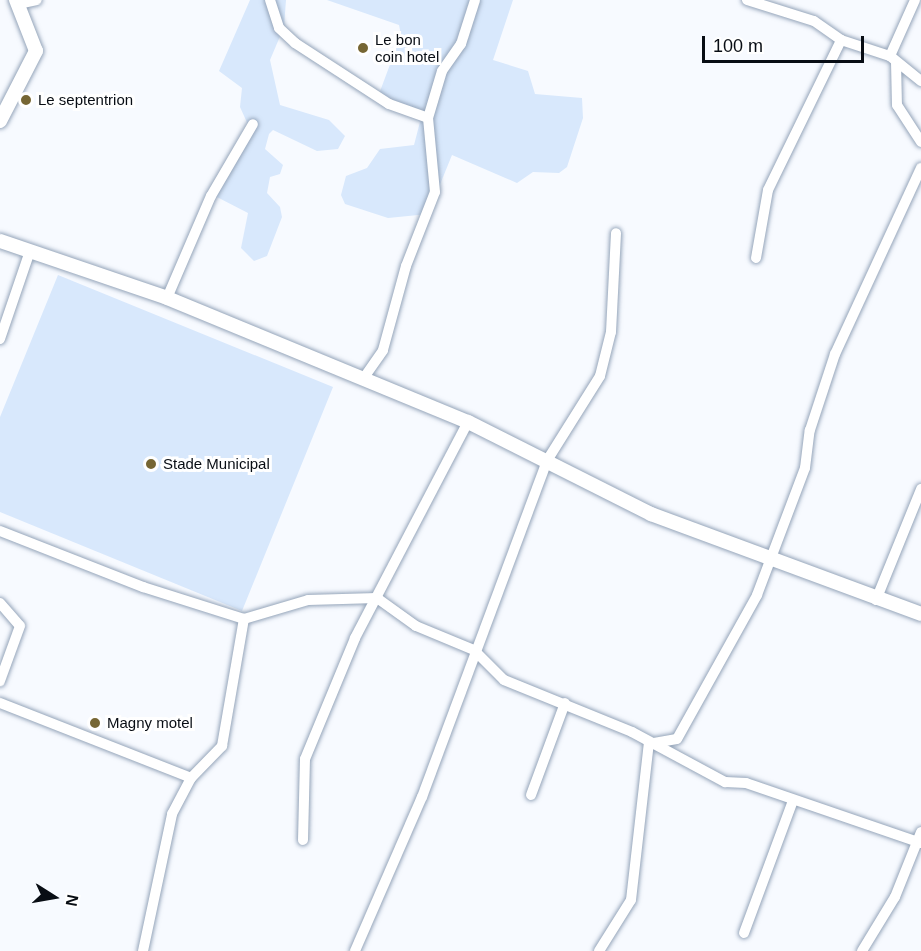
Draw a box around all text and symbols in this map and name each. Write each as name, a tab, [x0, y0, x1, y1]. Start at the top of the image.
scale bar	[705, 24, 867, 62]
place label: Le bon coin hotel	[375, 30, 439, 65]
text: 100 m	[713, 36, 763, 56]
marker: Le bon coin hotel	[356, 41, 370, 55]
place label: Le septentrion	[38, 91, 133, 109]
marker: Le septentrion	[19, 93, 33, 107]
place label: Stade Municipal	[163, 455, 270, 473]
marker: Stade Municipal	[144, 457, 158, 471]
place label: Magny motel	[107, 714, 193, 732]
marker: Magny motel	[88, 716, 102, 730]
north arrow	[24, 867, 84, 927]
text: N	[63, 893, 82, 908]

